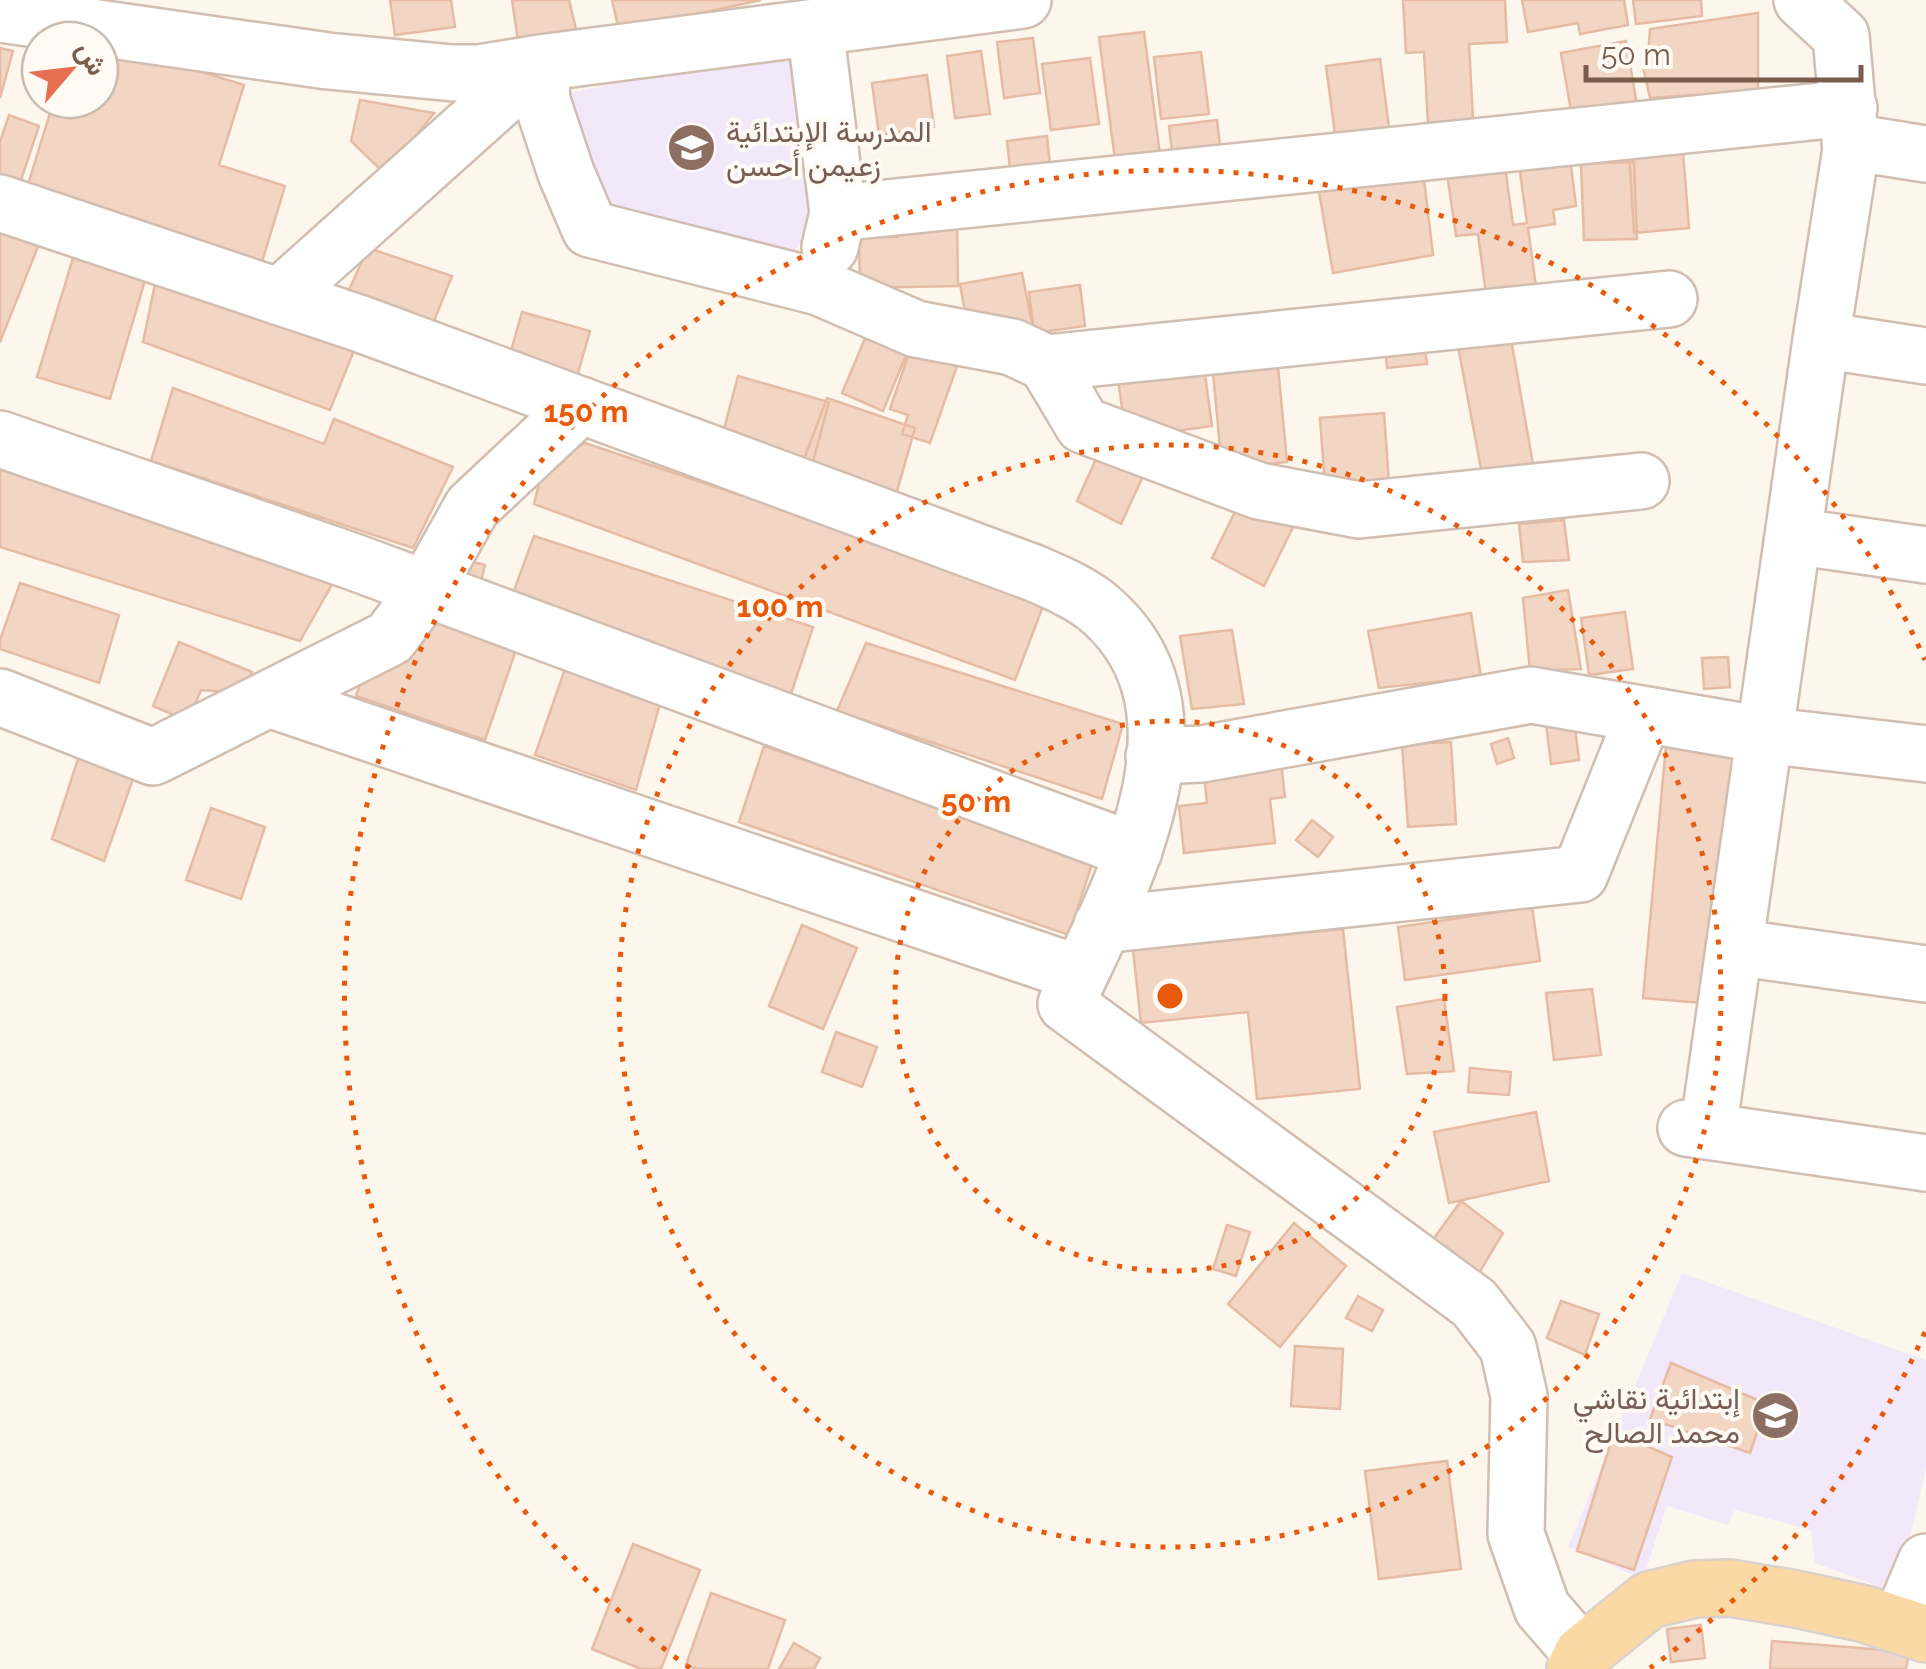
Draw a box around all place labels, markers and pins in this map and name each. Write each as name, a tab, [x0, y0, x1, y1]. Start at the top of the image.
place label: المدرسة الإبتدائية زعيمن أحسن	[726, 114, 932, 184]
school or university icon: المدرسة الإبتدائية زعيمن أحسن	[665, 122, 717, 174]
centre of rings	[1152, 978, 1188, 1014]
place label: إبتدائية نقاشي محمد الصالح	[1573, 1381, 1740, 1453]
school or university icon: إبتدائية نقاشي محمد الصالح	[1749, 1389, 1801, 1441]

